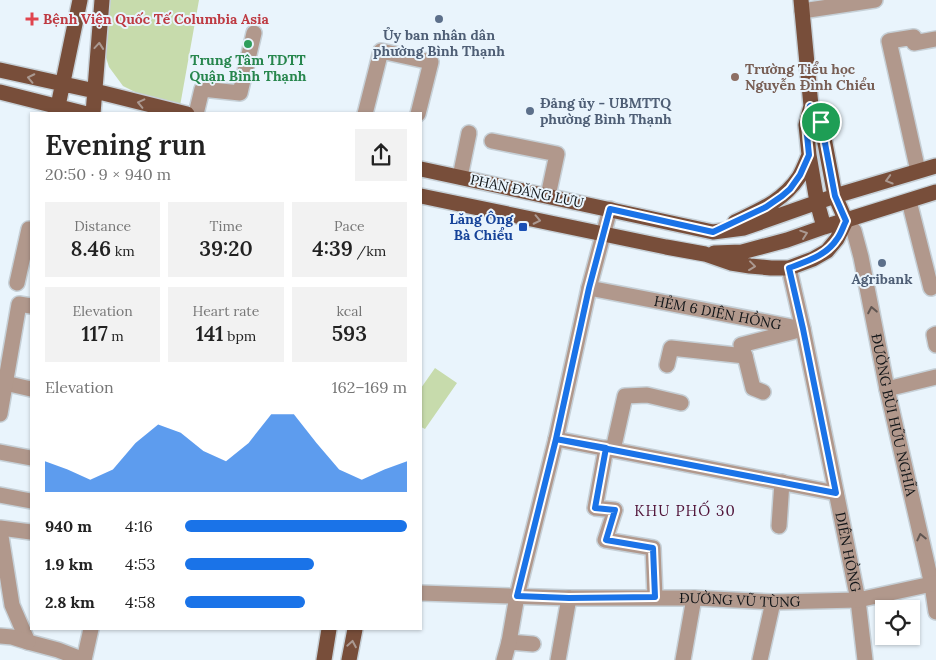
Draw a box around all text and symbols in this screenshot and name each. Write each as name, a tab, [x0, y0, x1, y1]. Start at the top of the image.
place label: Bệnh Viện Quốc Tế Columbia Asia	[43, 10, 270, 28]
marker: Bệnh Viện Quốc Tế Columbia Asia	[25, 12, 39, 26]
marker: Ủy ban nhân dân phường Bình Thạnh	[433, 13, 445, 25]
place label: Ủy ban nhân dân phường Bình Thạnh	[373, 26, 505, 60]
marker: Trung Tâm TDTT Quận Bình Thạnh	[242, 38, 254, 50]
one-way arrow	[93, 41, 104, 49]
place label: Trung Tâm TDTT Quận Bình Thạnh	[189, 51, 307, 85]
place label: Trường Tiểu học Nguyễn Đình Chiểu	[745, 60, 876, 94]
marker: Trường Tiểu học Nguyễn Đình Chiểu	[729, 71, 741, 83]
one-way arrow	[27, 73, 36, 83]
place label: Đảng ủy - UBMTTQ phường Bình Thạnh	[540, 94, 672, 128]
one-way arrow	[136, 98, 145, 109]
pin	[800, 101, 842, 143]
marker: Đảng ủy - UBMTTQ phường Bình Thạnh	[524, 105, 536, 117]
icon: arrive	[807, 108, 835, 136]
text: Evening run	[45, 127, 206, 163]
button: share	[355, 129, 407, 181]
text: 20:50 · 9 × 940 m	[45, 164, 171, 184]
street label: PHAN ĐĂNG LƯU	[469, 170, 586, 212]
one-way arrow	[886, 174, 894, 184]
place label: Lăng Ông Bà Chiểu	[449, 210, 514, 244]
one-way arrow	[533, 214, 542, 225]
text: Distance	[74, 217, 131, 235]
text: Time	[209, 217, 242, 235]
text: Pace	[334, 217, 365, 235]
marker: Lăng Ông Bà Chiểu	[517, 221, 529, 233]
one-way arrow	[799, 230, 808, 240]
text: 8.46	[71, 235, 111, 262]
text: 39:20	[199, 235, 253, 262]
text: 4:39	[312, 235, 353, 262]
text: km	[111, 242, 135, 260]
text: /km	[353, 242, 386, 260]
marker: Agribank	[876, 257, 888, 269]
one-way arrow	[749, 260, 757, 271]
place label: Agribank	[852, 270, 913, 288]
street label: HẺM 6 DIÊN HỒNG	[652, 292, 783, 334]
text: Elevation	[73, 302, 133, 320]
text: Heart rate	[193, 302, 259, 320]
text: kcal	[336, 302, 362, 320]
one-way arrow	[867, 306, 877, 314]
text: 117	[81, 320, 108, 347]
text: 141	[196, 320, 224, 347]
text: 593	[332, 320, 367, 347]
text: m	[108, 327, 124, 345]
text: bpm	[224, 327, 256, 345]
street label: ĐƯỜNG BÙI HỮU NGHĨA	[867, 332, 920, 498]
text: Elevation	[45, 377, 114, 397]
text: 162–169 m	[332, 377, 407, 397]
district label: KHU PHỐ 30	[634, 500, 736, 520]
street label: DIÊN HỒNG	[831, 510, 865, 594]
text: 940 m	[45, 516, 92, 536]
text: 4:16	[125, 516, 153, 536]
one-way arrow	[916, 533, 927, 542]
text: 1.9 km	[45, 554, 93, 574]
text: 4:53	[125, 554, 155, 574]
street label: ĐƯỜNG VŨ TÙNG	[679, 589, 801, 611]
text: 2.8 km	[45, 592, 95, 612]
text: 4:58	[125, 592, 155, 612]
map controls	[875, 600, 920, 645]
button: locate	[875, 600, 920, 645]
one-way arrow	[346, 640, 356, 649]

